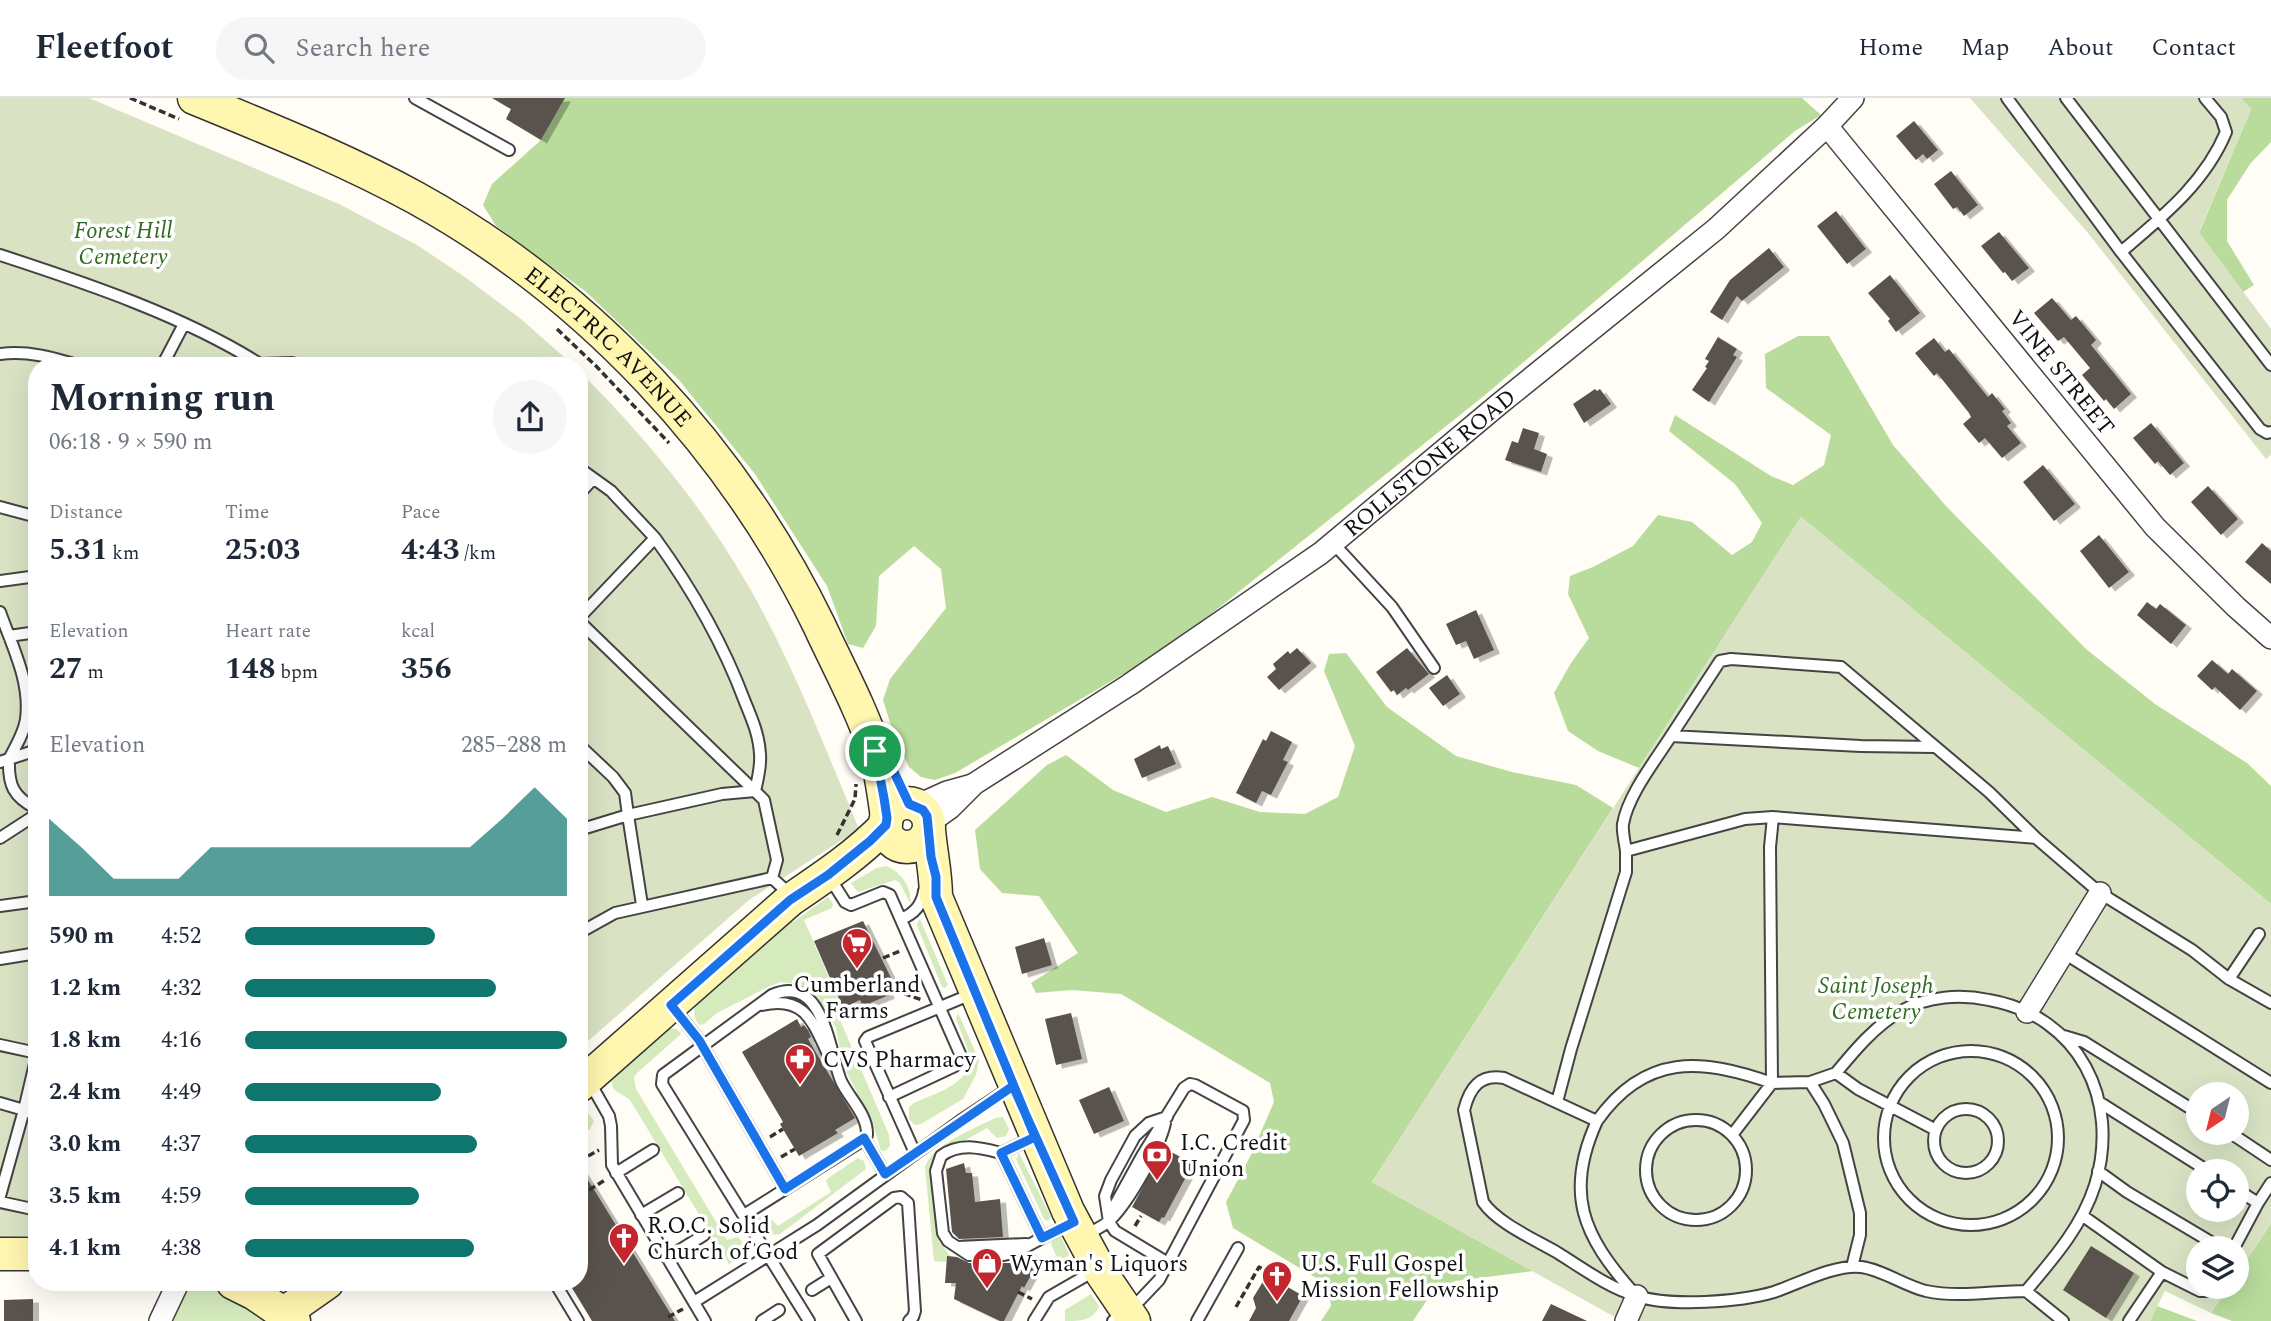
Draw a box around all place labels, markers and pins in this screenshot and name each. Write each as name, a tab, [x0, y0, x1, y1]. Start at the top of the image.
pin	[845, 721, 905, 781]
supermarket icon: Cumberland Farms	[840, 926, 874, 970]
place label: Cumberland Farms	[794, 968, 920, 1029]
pharmacy icon: CVS Pharmacy	[783, 1042, 817, 1086]
place label: CVS Pharmacy	[823, 1043, 976, 1078]
place label: I.C. Credit Union	[1180, 1126, 1287, 1187]
bank icon: I.C. Credit Union	[1140, 1138, 1174, 1182]
place label: R.O.C. Solid Church of God	[647, 1209, 799, 1270]
church icon: R.O.C. Solid Church of God	[607, 1221, 641, 1265]
shop icon: Wyman's Liquors	[970, 1246, 1004, 1290]
place label: Wyman's Liquors	[1010, 1247, 1188, 1282]
place label: U.S. Full Gospel Mission Fellowship	[1300, 1247, 1499, 1308]
church icon: U.S. Full Gospel Mission Fellowship	[1260, 1259, 1294, 1303]

